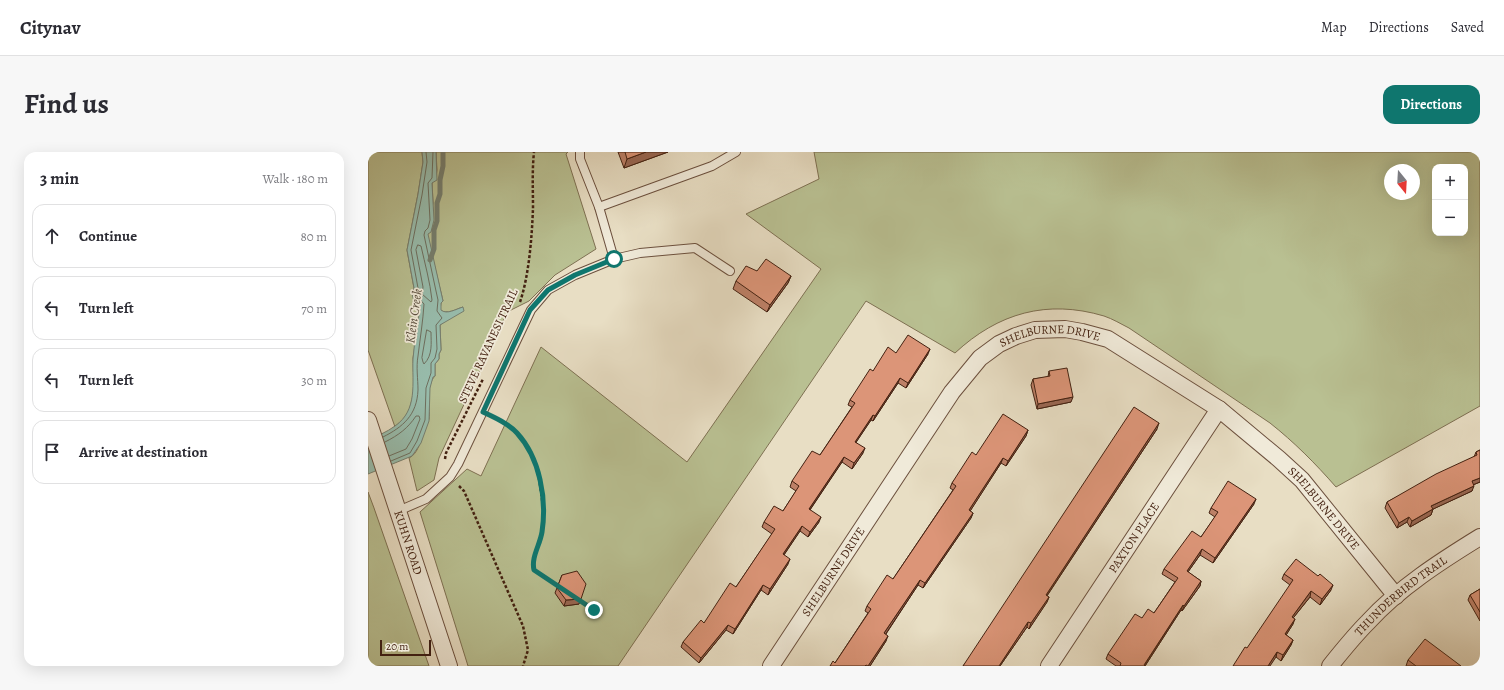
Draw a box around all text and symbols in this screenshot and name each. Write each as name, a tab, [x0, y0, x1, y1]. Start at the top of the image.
text: Citynav	[20, 15, 81, 41]
text: Map	[1321, 18, 1347, 37]
text: Directions	[1369, 18, 1429, 37]
text: Saved	[1451, 18, 1484, 37]
text: Find us	[24, 85, 109, 123]
button: Directions	[1383, 85, 1480, 124]
north arrow	[1384, 164, 1420, 200]
map controls	[1432, 164, 1468, 236]
button: +	[1432, 164, 1468, 200]
text: 3 min	[40, 167, 79, 190]
text: Walk · 180 m	[262, 170, 328, 187]
button: −	[1432, 200, 1468, 236]
icon: ahead	[41, 225, 63, 247]
text: Continue	[79, 226, 137, 246]
text: 80 m	[300, 228, 327, 245]
route start	[605, 250, 623, 268]
street label: STEVE RAVANESI TRAIL	[454, 285, 522, 406]
water label: Klein Creek	[401, 288, 426, 344]
icon: left	[41, 297, 63, 319]
text: Turn left	[79, 298, 134, 318]
text: 70 m	[301, 300, 327, 317]
street label: SHELBURNE DRIVE	[997, 321, 1102, 351]
icon: left	[41, 369, 63, 391]
text: Turn left	[79, 370, 134, 390]
text: 30 m	[301, 372, 327, 389]
icon: arrive	[41, 441, 63, 463]
text: Arrive at destination	[79, 442, 208, 462]
street label: SHELBURNE DRIVE	[1285, 463, 1363, 553]
street label: PAXTON PLACE	[1105, 499, 1163, 576]
street label: KUHN ROAD	[390, 508, 426, 577]
street label: SHELBURNE DRIVE	[798, 524, 869, 619]
street label: THUNDERBIRD TRAIL	[1351, 552, 1451, 639]
route end	[585, 601, 603, 619]
scale bar	[380, 638, 431, 657]
text: 20 m	[386, 639, 408, 654]

